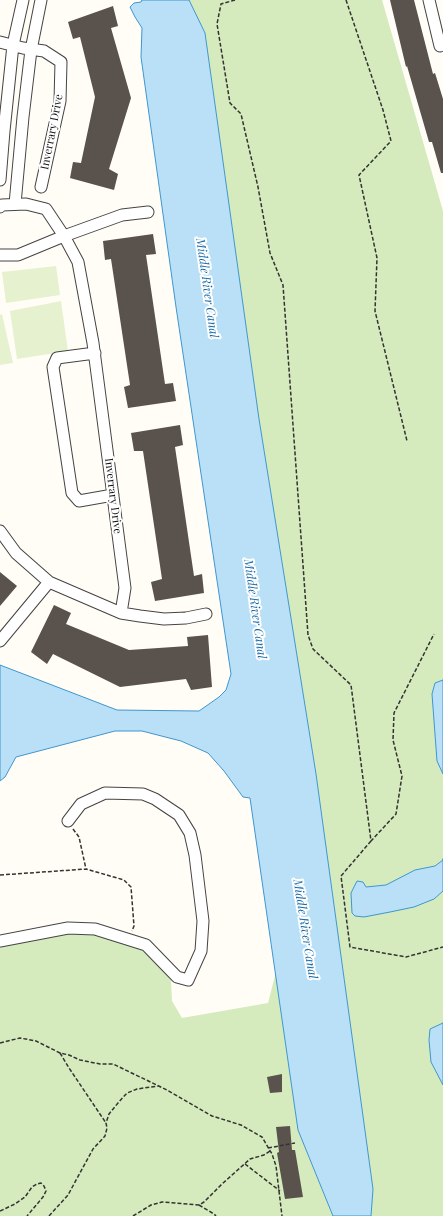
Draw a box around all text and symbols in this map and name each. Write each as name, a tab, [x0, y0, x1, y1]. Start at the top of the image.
street label: Inverrary Drive	[38, 93, 66, 171]
water label: Middle River Canal	[193, 237, 221, 339]
street label: Inverrary Drive	[102, 457, 124, 535]
water label: Middle River Canal	[241, 558, 269, 660]
water label: Middle River Canal	[290, 878, 320, 980]

